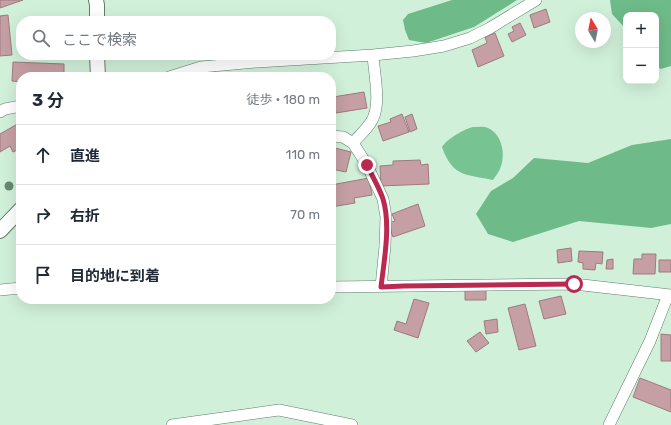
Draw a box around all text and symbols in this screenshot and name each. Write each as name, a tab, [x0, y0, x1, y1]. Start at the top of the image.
north arrow	[575, 12, 611, 48]
map controls	[623, 12, 659, 84]
button: +	[623, 12, 659, 48]
search box	[16, 16, 336, 60]
icon: search	[30, 27, 52, 49]
text: ここで検索	[62, 31, 137, 49]
button: −	[623, 48, 659, 84]
text: 3 分	[32, 90, 64, 110]
text: 徒歩 · 180 m	[247, 92, 320, 107]
icon: ahead	[32, 144, 54, 166]
text: 直進	[70, 147, 100, 165]
text: 110 m	[286, 147, 320, 162]
route end	[358, 156, 376, 174]
icon: right	[32, 204, 54, 226]
text: 右折	[70, 207, 100, 225]
text: 70 m	[290, 207, 320, 222]
icon: arrive	[32, 264, 54, 286]
text: 目的地に到着	[70, 267, 160, 285]
route start	[565, 275, 583, 293]

